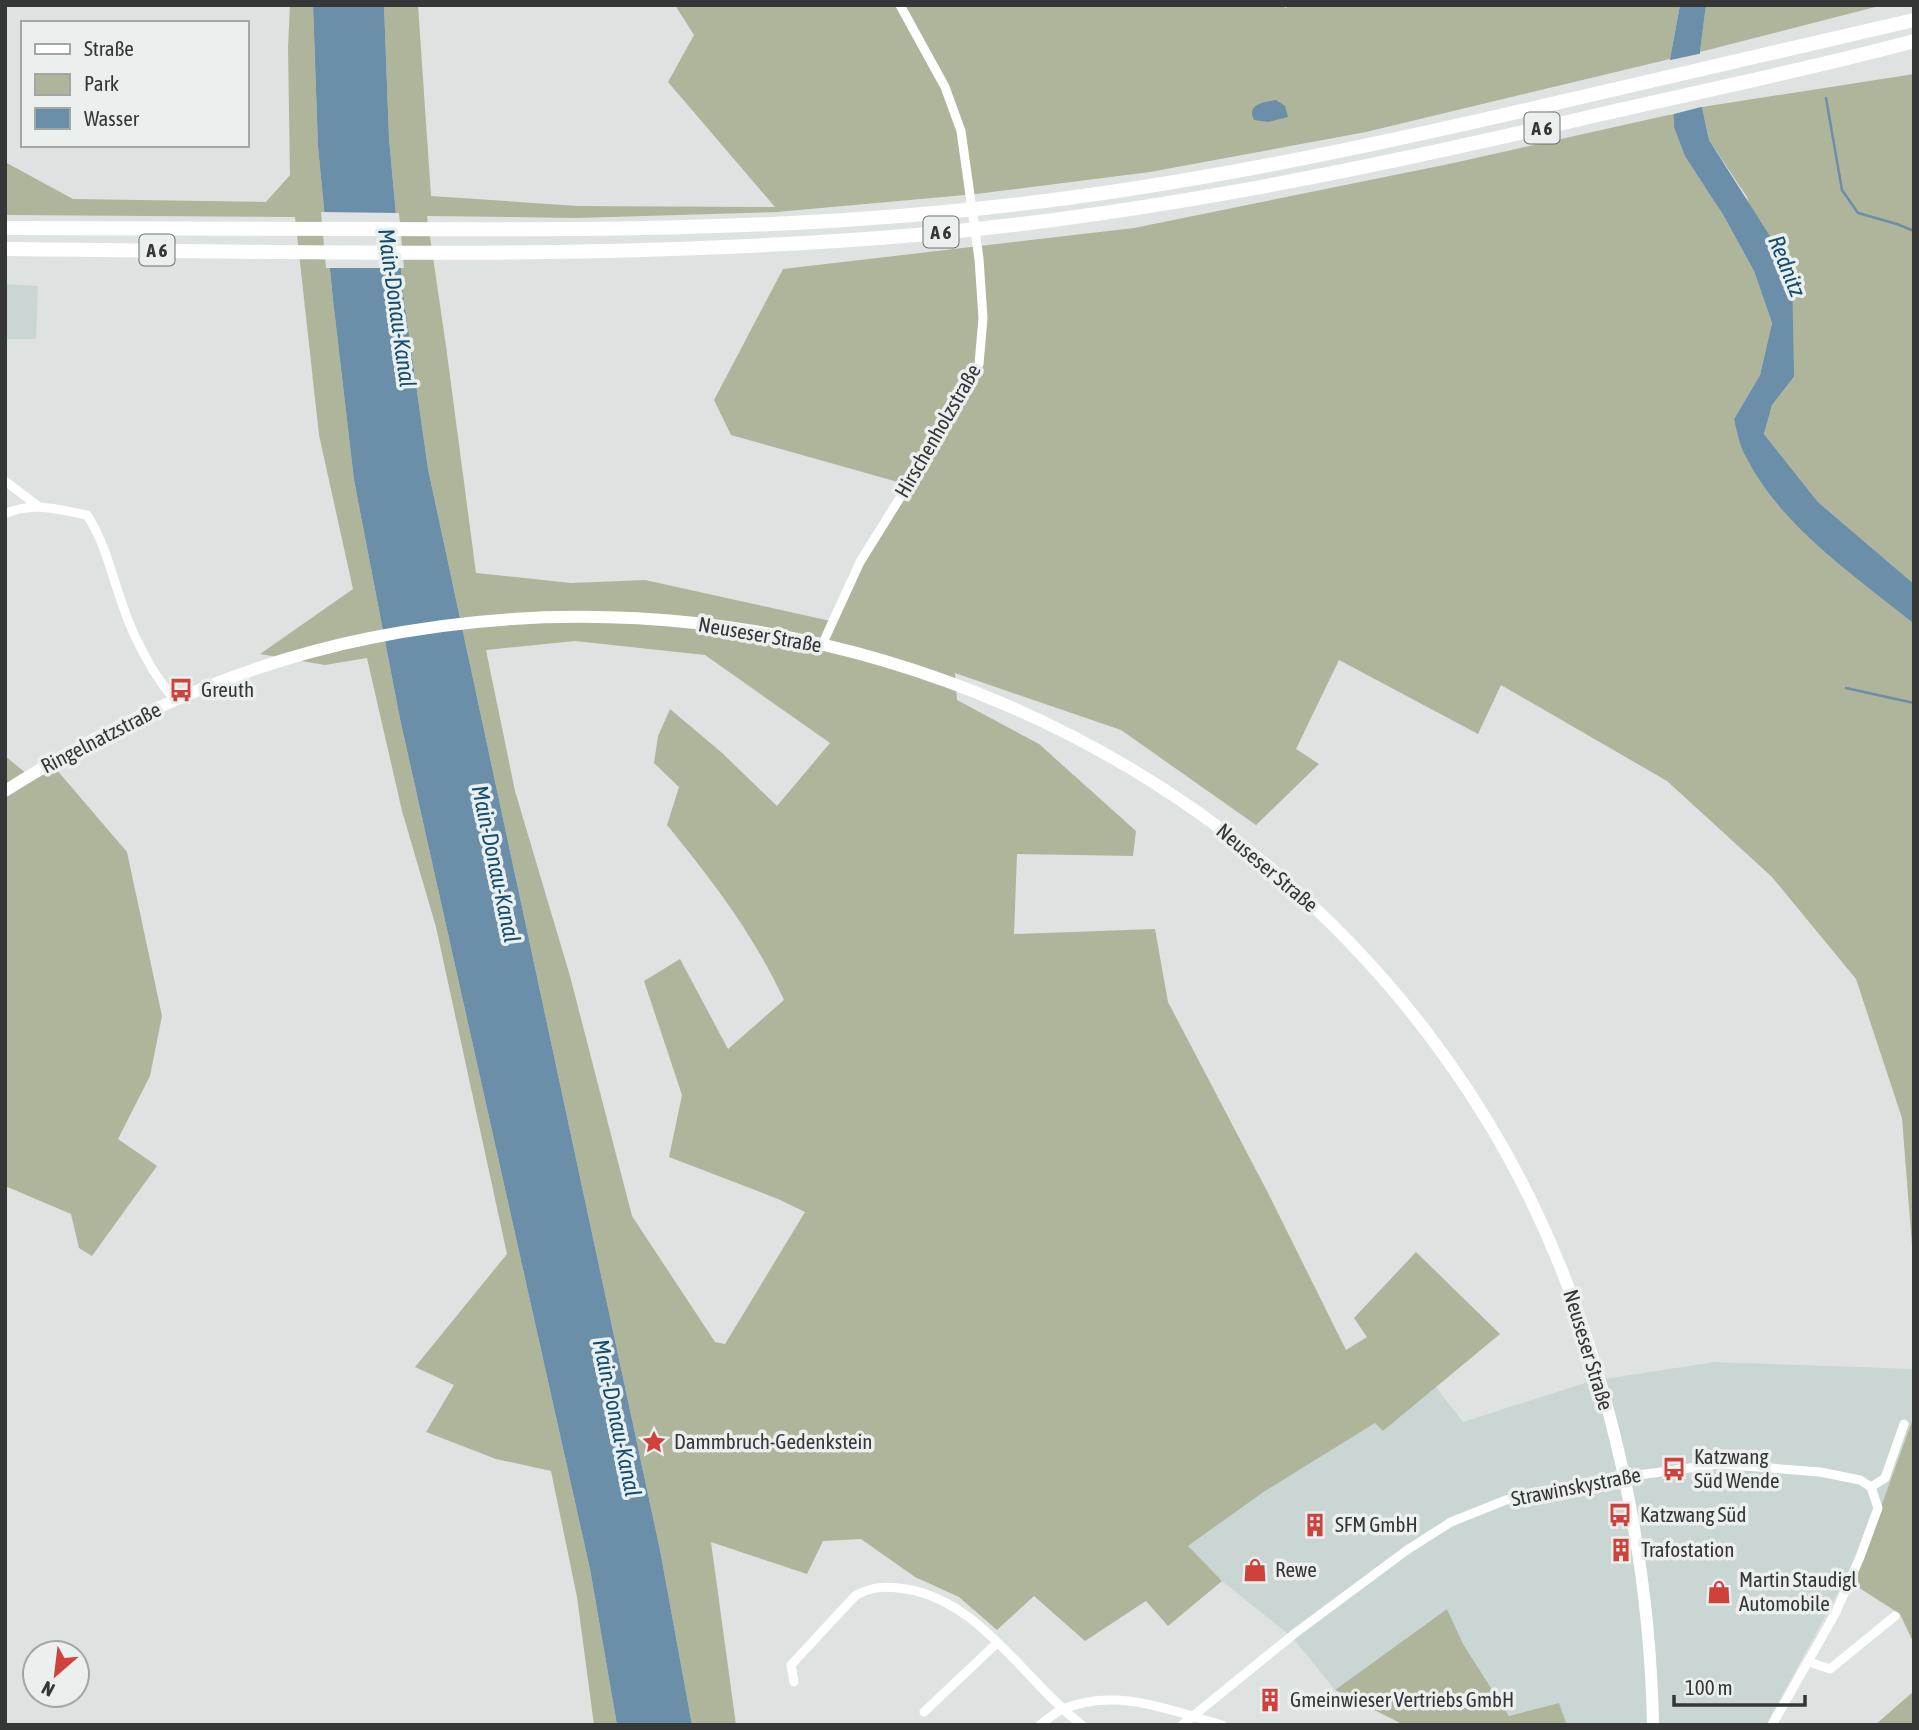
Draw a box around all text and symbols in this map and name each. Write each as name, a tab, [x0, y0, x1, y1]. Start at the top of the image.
legend	[21, 21, 248, 147]
text: Straße	[84, 36, 134, 60]
text: Park	[84, 71, 119, 95]
text: Wasser	[84, 106, 140, 130]
road number: A 6	[1524, 112, 1560, 144]
road number: A 6	[923, 216, 958, 248]
water label: Main-Donau-Kanal	[373, 227, 421, 389]
water label: Rednitz	[1763, 232, 1811, 301]
road number: A 6	[140, 234, 174, 266]
street label: Hirschenholzstraße	[889, 360, 985, 501]
street label: Neuseser Straße	[697, 611, 824, 657]
bus stop icon: Greuth	[167, 676, 195, 704]
place label: Greuth	[201, 677, 254, 701]
street label: Ringelnatzstraße	[37, 697, 164, 778]
water label: Main-Donau-Kanal	[467, 783, 525, 945]
street label: Neuseser Straße	[1212, 818, 1323, 917]
street label: Neuseser Straße	[1559, 1286, 1619, 1413]
water label: Main-Donau-Kanal	[588, 1337, 646, 1499]
place icon: Dammbruch-Gedenkstein	[640, 1428, 668, 1456]
place label: Dammbruch-Gedenkstein	[674, 1429, 873, 1453]
place label: Katzwang Süd Wende	[1694, 1444, 1780, 1492]
bus stop icon: Katzwang Süd Wende	[1660, 1455, 1688, 1483]
street label: Strawinskystraße	[1509, 1462, 1643, 1510]
bus stop icon: Katzwang Süd	[1606, 1501, 1634, 1529]
place label: Katzwang Süd	[1640, 1502, 1746, 1526]
building icon: SFM GmbH	[1301, 1511, 1329, 1539]
place label: SFM GmbH	[1335, 1512, 1418, 1536]
building icon: Trafostation	[1607, 1536, 1635, 1564]
place label: Trafostation	[1641, 1537, 1734, 1561]
shop icon: Rewe	[1241, 1556, 1269, 1584]
place label: Rewe	[1275, 1557, 1317, 1581]
place label: Martin Staudigl Automobile	[1739, 1567, 1857, 1615]
shop icon: Martin Staudigl Automobile	[1705, 1578, 1733, 1606]
north arrow	[21, 1639, 91, 1709]
scale bar	[1674, 1664, 1805, 1708]
text: 100 m	[1685, 1675, 1733, 1699]
text: N	[38, 1677, 58, 1701]
building icon: Gmeinwieser Vertriebs GmbH	[1256, 1686, 1284, 1714]
place label: Gmeinwieser Vertriebs GmbH	[1290, 1687, 1514, 1711]

